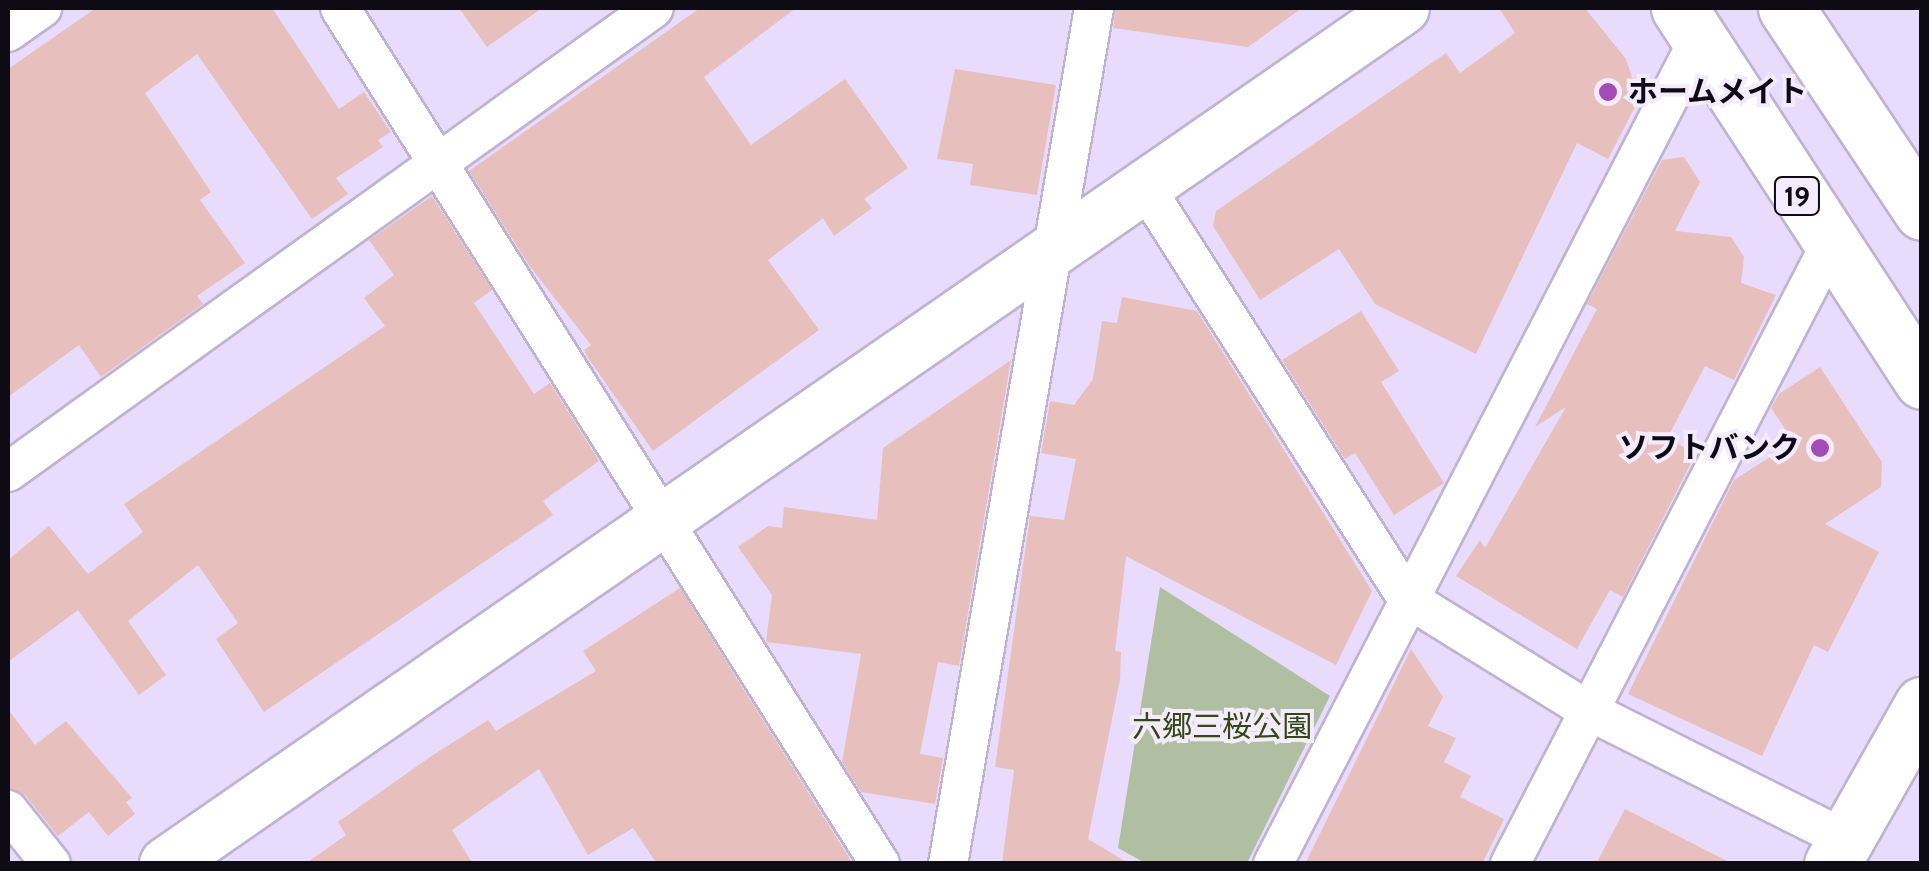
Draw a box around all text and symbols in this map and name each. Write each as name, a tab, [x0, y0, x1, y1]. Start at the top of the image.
place label: ホームメイト	[1628, 74, 1808, 110]
marker: ホームメイト	[1597, 81, 1619, 103]
road number: 19	[1772, 173, 1822, 219]
place label: ソフトバンク	[1620, 430, 1800, 466]
marker: ソフトバンク	[1809, 437, 1831, 459]
park label: 六郷三桜公園	[1132, 709, 1312, 745]

